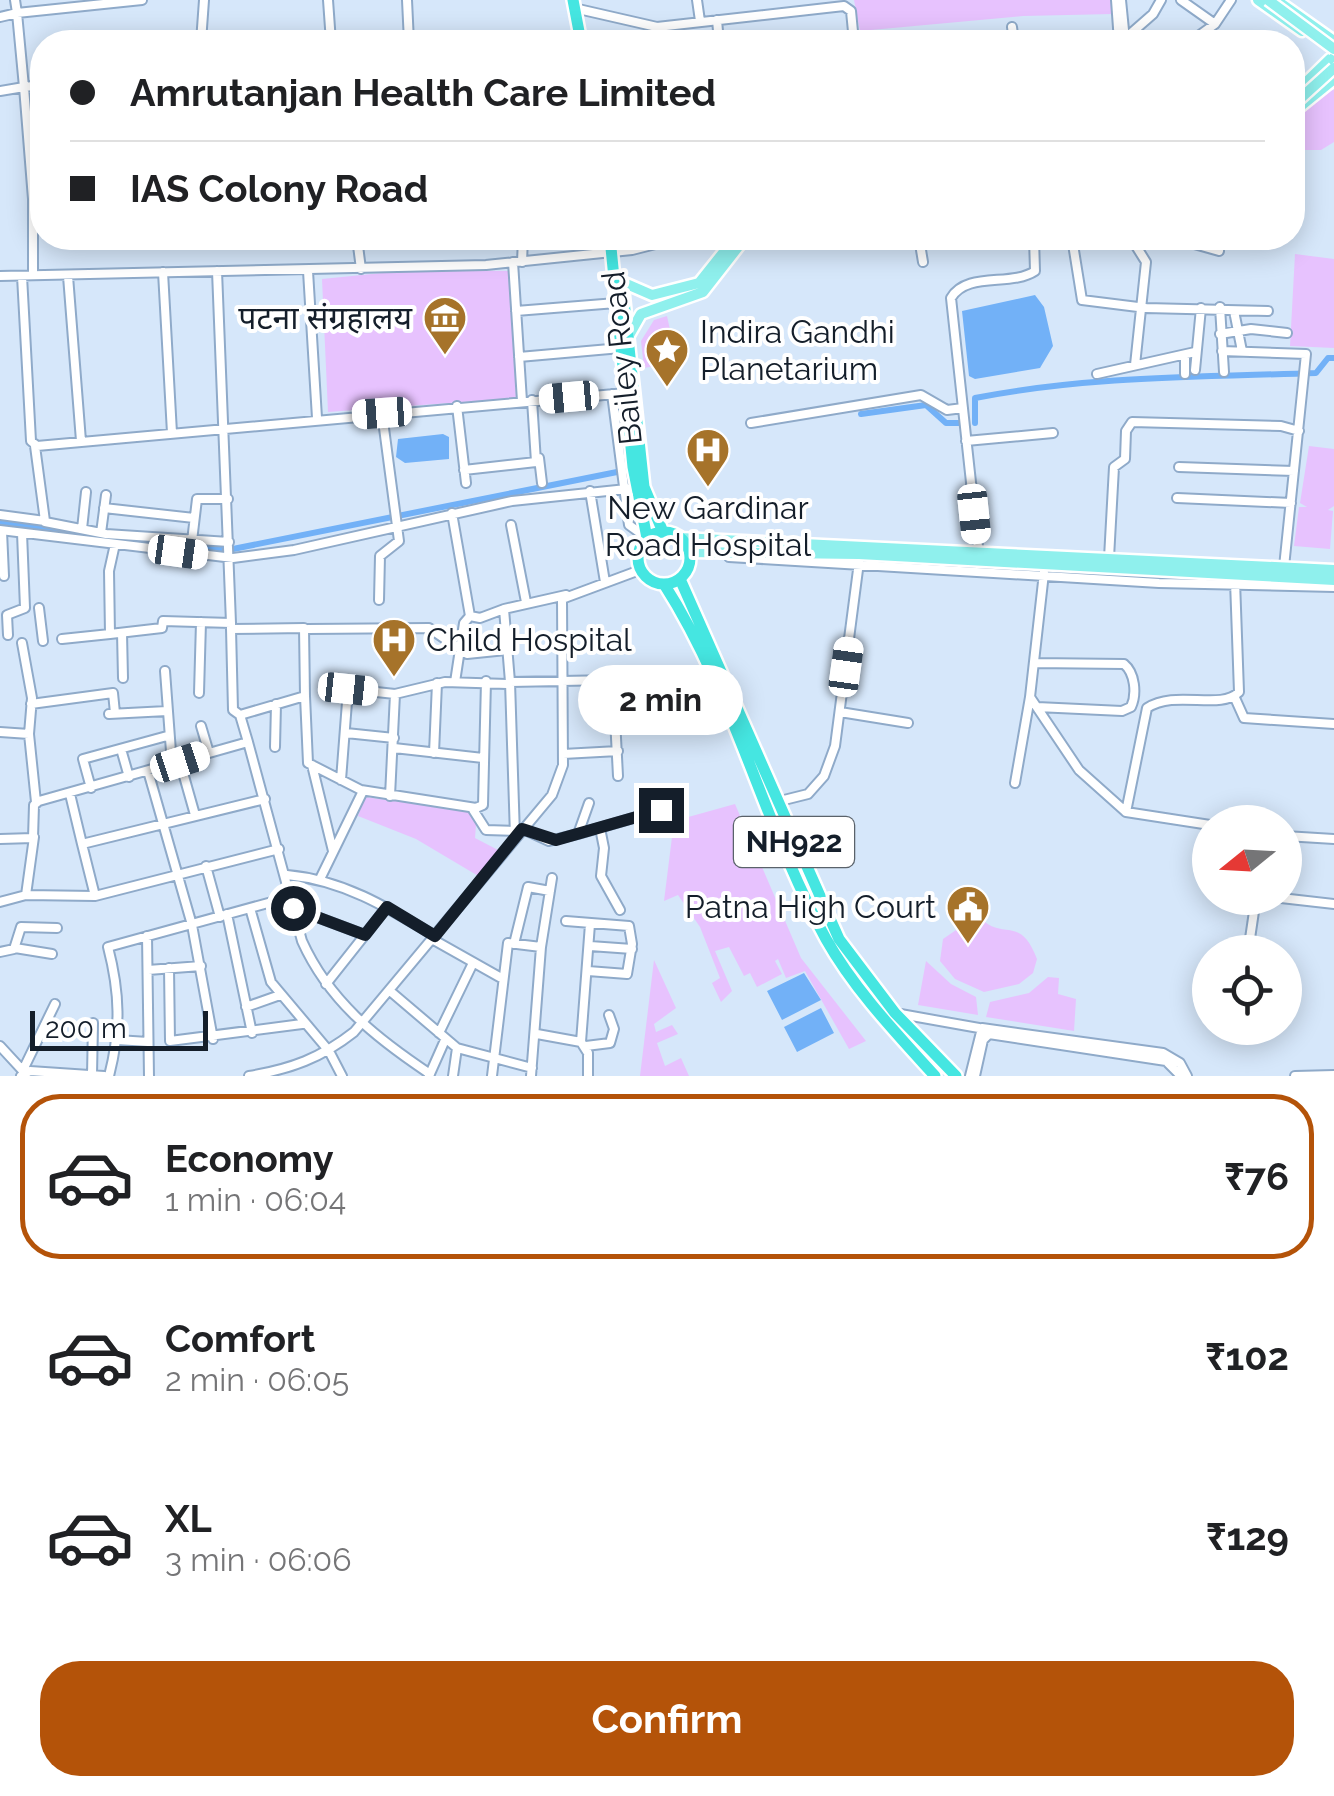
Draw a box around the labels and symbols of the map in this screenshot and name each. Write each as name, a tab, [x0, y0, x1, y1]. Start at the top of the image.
street label: Bailey Road	[594, 270, 649, 447]
museum icon: पटना संग्रहालय	[422, 295, 468, 356]
place label: पटना संग्रहालय	[238, 299, 413, 336]
place label: Indira Gandhi Planetarium	[700, 313, 895, 387]
place icon: Indira Gandhi Planetarium	[644, 327, 690, 388]
car	[538, 379, 600, 415]
car	[351, 396, 413, 430]
hospital icon: New Gardinar Road Hospital	[685, 427, 731, 488]
car	[956, 483, 992, 545]
place label: New Gardinar Road Hospital	[605, 489, 811, 563]
car	[146, 533, 210, 571]
hospital icon: Child Hospital	[371, 617, 417, 678]
place label: Child Hospital	[426, 621, 632, 658]
car	[827, 635, 865, 699]
callout: 2 min	[578, 665, 744, 735]
car	[317, 671, 379, 707]
car	[147, 738, 213, 786]
route end	[639, 788, 684, 833]
north arrow	[1192, 805, 1302, 915]
road number: NH922	[734, 817, 854, 867]
public building icon: Patna High Court	[945, 884, 991, 945]
route start	[271, 886, 316, 931]
place label: Patna High Court	[685, 888, 936, 925]
scale bar	[30, 1006, 208, 1050]

